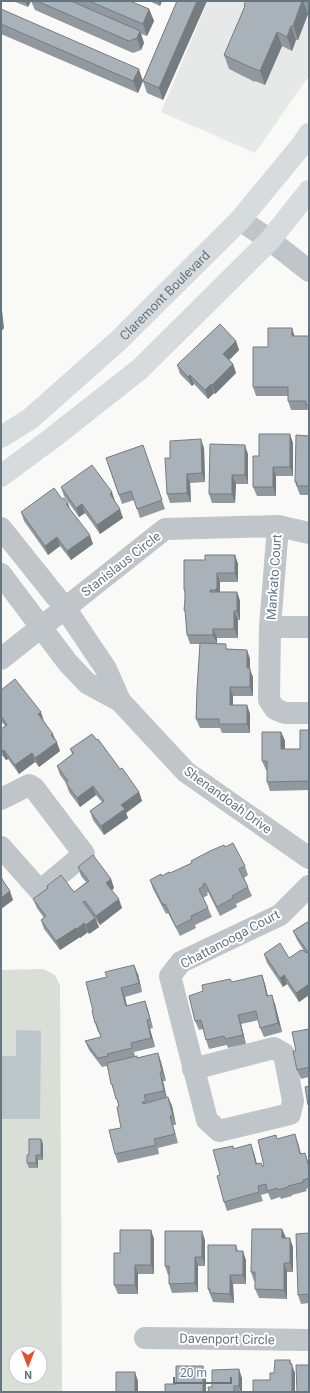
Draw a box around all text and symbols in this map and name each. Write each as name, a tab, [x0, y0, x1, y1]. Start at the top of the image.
street label: Claremont Boulevard	[116, 247, 213, 343]
street label: Stanislaus Circle	[78, 528, 164, 600]
street label: Mankato Court	[264, 534, 284, 620]
street label: Shenandoah Drive	[181, 763, 275, 837]
street label: Chattanooga Court	[178, 907, 282, 971]
street label: Davenport Circle	[179, 1331, 275, 1347]
north arrow	[8, 1345, 48, 1385]
scale bar	[174, 1359, 231, 1385]
text: 20 m	[180, 1366, 207, 1380]
text: N	[24, 1368, 32, 1381]

